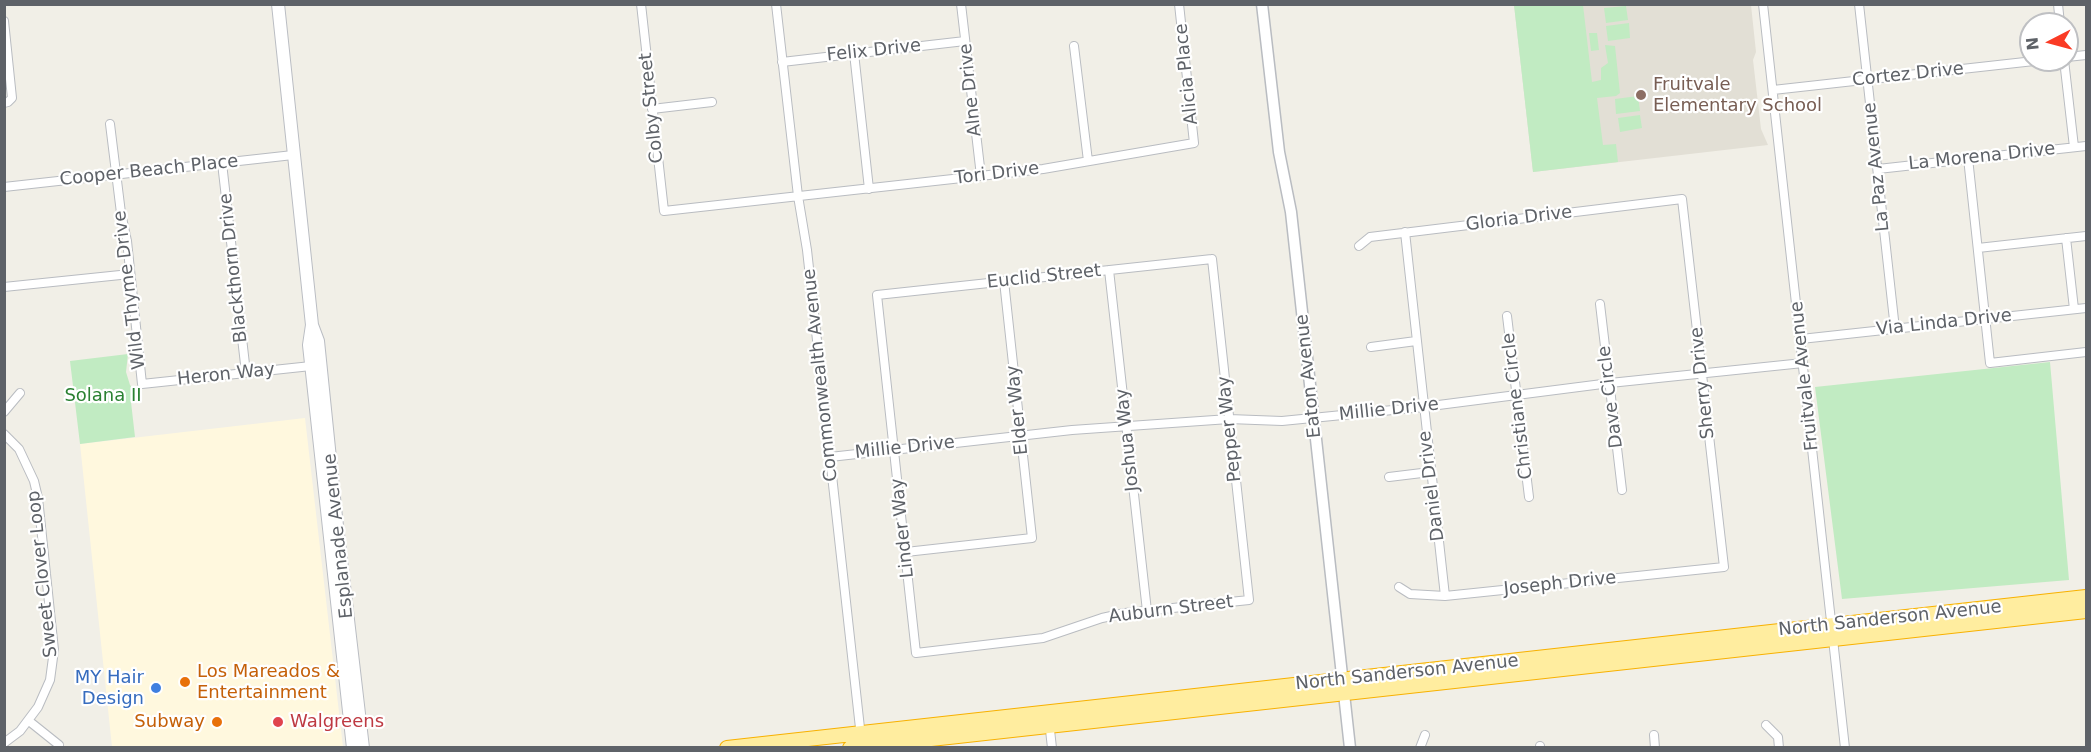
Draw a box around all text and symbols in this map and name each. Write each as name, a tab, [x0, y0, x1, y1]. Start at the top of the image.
north arrow	[2019, 12, 2079, 72]
street label: Alicia Place	[1171, 22, 1203, 126]
street label: Felix Drive	[826, 35, 922, 67]
text: N	[2022, 36, 2043, 51]
street label: Alne Drive	[955, 42, 987, 138]
street label: Colby Street	[635, 52, 669, 164]
street label: Cortez Drive	[1851, 58, 1965, 92]
place label: Fruitvale Elementary School	[1653, 74, 1822, 116]
marker: Fruitvale Elementary School	[1634, 88, 1648, 102]
street label: La Paz Avenue	[1859, 101, 1895, 233]
street label: La Morena Drive	[1907, 139, 2057, 175]
street label: Cooper Beach Place	[59, 151, 239, 191]
street label: Tori Drive	[953, 158, 1041, 190]
street label: Blackthorn Drive	[215, 192, 253, 344]
street label: Gloria Drive	[1465, 202, 1573, 236]
street label: Wild Thyme Drive	[110, 209, 150, 371]
street label: Euclid Street	[986, 260, 1102, 294]
street label: Commonwealth Avenue	[799, 267, 843, 483]
street label: Fruitvale Avenue	[1786, 300, 1824, 452]
street label: Via Linda Drive	[1875, 305, 2013, 341]
street label: Eaton Avenue	[1292, 313, 1326, 439]
street label: Sherry Drive	[1686, 326, 1720, 440]
street label: Christiane Circle	[1498, 331, 1538, 481]
street label: Dave Circle	[1594, 345, 1628, 449]
street label: Heron Way	[176, 359, 276, 391]
street label: Elder Way	[1003, 364, 1033, 456]
street label: Pepper Way	[1214, 375, 1246, 483]
park label: Solana II	[64, 385, 142, 407]
street label: Joshua Way	[1112, 387, 1144, 493]
street label: Millie Drive	[1338, 394, 1440, 426]
street label: Daniel Drive	[1415, 430, 1449, 542]
street label: Millie Drive	[854, 432, 956, 464]
street label: Esplanade Avenue	[320, 452, 358, 620]
street label: Linder Way	[887, 477, 919, 579]
street label: Sweet Clover Loop	[23, 489, 63, 659]
street label: Joseph Drive	[1503, 567, 1617, 601]
street label: Auburn Street	[1107, 592, 1235, 628]
street label: North Sanderson Avenue	[1777, 597, 2003, 641]
street label: North Sanderson Avenue	[1294, 651, 1520, 695]
place label: Los Mareados & Entertainment	[197, 661, 340, 704]
place label: MY Hair Design	[75, 667, 144, 710]
marker: Los Mareados & Entertainment	[178, 675, 192, 689]
marker: MY Hair Design	[149, 681, 163, 695]
place label: Subway	[134, 711, 205, 733]
place label: Walgreens	[290, 711, 384, 733]
marker: Subway	[210, 715, 224, 729]
marker: Walgreens	[271, 715, 285, 729]

